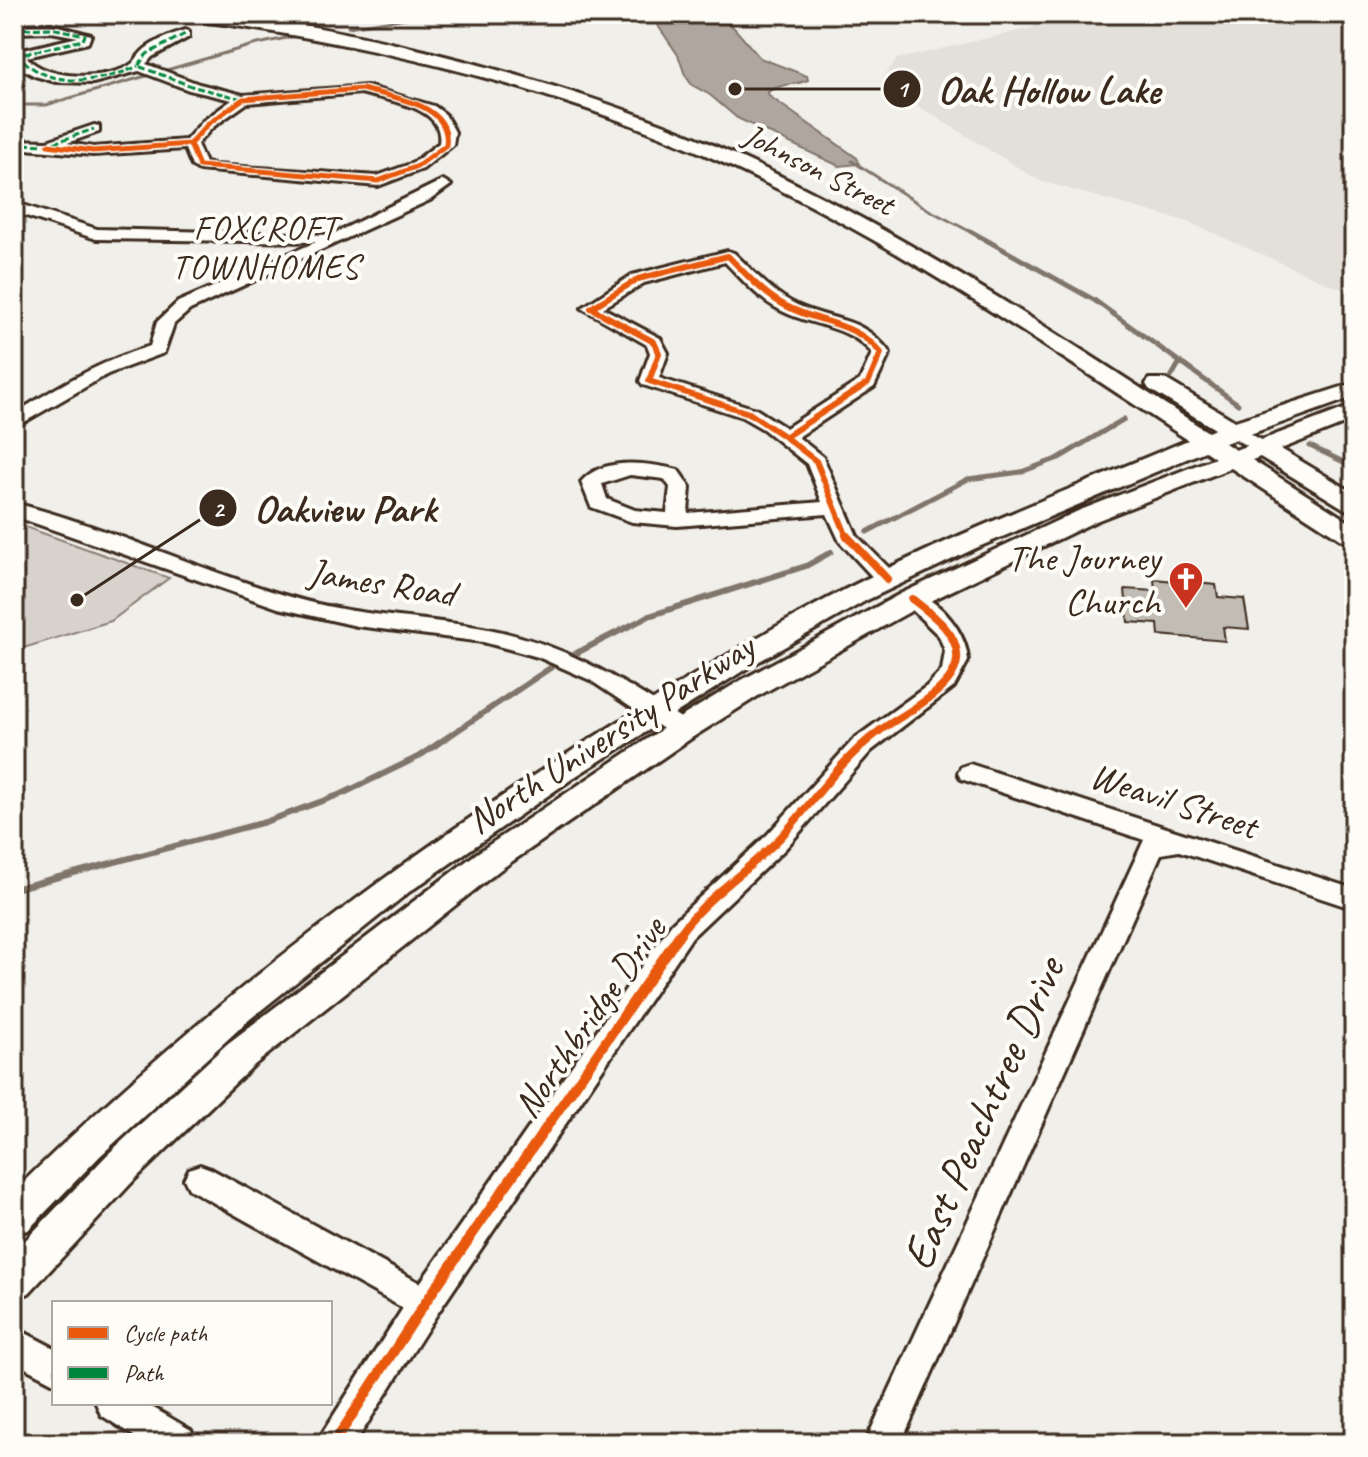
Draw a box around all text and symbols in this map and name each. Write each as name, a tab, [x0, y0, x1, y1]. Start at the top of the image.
callout: Oak Hollow Lake	[882, 57, 1176, 121]
text: Oak Hollow Lake	[938, 65, 1163, 115]
text: 1	[897, 74, 911, 104]
street label: Johnson Street	[735, 113, 904, 226]
district label: FOXCROFT TOWNHOMES	[172, 206, 365, 288]
callout: Oakview Park	[198, 476, 452, 540]
text: Oakview Park	[254, 484, 439, 534]
text: 2	[213, 494, 226, 524]
place label: The Journey Church	[1007, 534, 1163, 625]
street label: James Road	[303, 547, 463, 618]
church icon: The Journey Church	[1167, 560, 1205, 610]
street label: North University Parkway	[458, 621, 765, 844]
street label: Weavil Street	[1084, 751, 1266, 851]
street label: Northbridge Drive	[503, 906, 677, 1127]
street label: East Peachtree Drive	[888, 946, 1079, 1278]
legend	[52, 1301, 332, 1405]
text: Cycle path	[124, 1318, 208, 1348]
text: Path	[124, 1358, 165, 1388]

